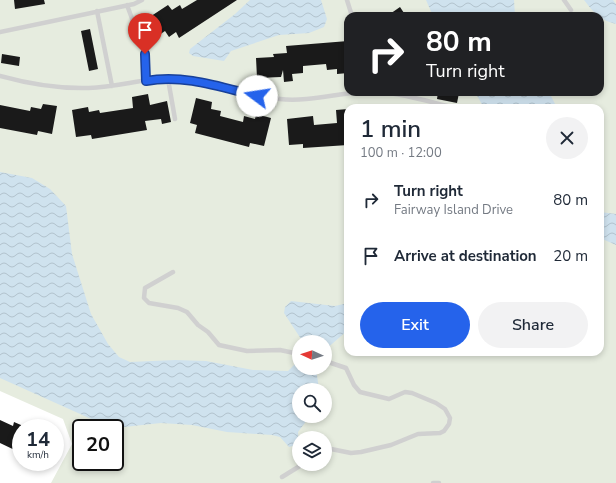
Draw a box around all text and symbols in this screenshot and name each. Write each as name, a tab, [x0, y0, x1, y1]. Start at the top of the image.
pin	[128, 13, 162, 54]
icon: arrive	[134, 19, 156, 41]
text: 80 m	[426, 23, 492, 61]
icon: right	[360, 28, 412, 80]
text: Turn right	[426, 59, 505, 83]
position arrow	[236, 75, 278, 117]
text: 1 min	[360, 113, 421, 145]
button: close	[546, 117, 588, 159]
text: 100 m · 12:00	[360, 144, 442, 162]
text: Turn right	[394, 181, 463, 201]
icon: right	[360, 189, 382, 211]
text: 80 m	[553, 190, 588, 210]
text: Fairway Island Drive	[394, 201, 513, 219]
icon: arrive	[360, 245, 382, 267]
text: Arrive at destination	[394, 246, 537, 266]
text: 20 m	[553, 246, 588, 266]
button: Exit	[360, 302, 470, 348]
button: Share	[478, 302, 588, 348]
north arrow	[292, 335, 332, 375]
map controls	[292, 335, 332, 471]
button: search	[292, 383, 332, 423]
speed limit sign: 20	[72, 419, 124, 471]
text: 14	[26, 426, 50, 453]
button: layers	[292, 431, 332, 471]
text: km/h	[27, 448, 49, 462]

